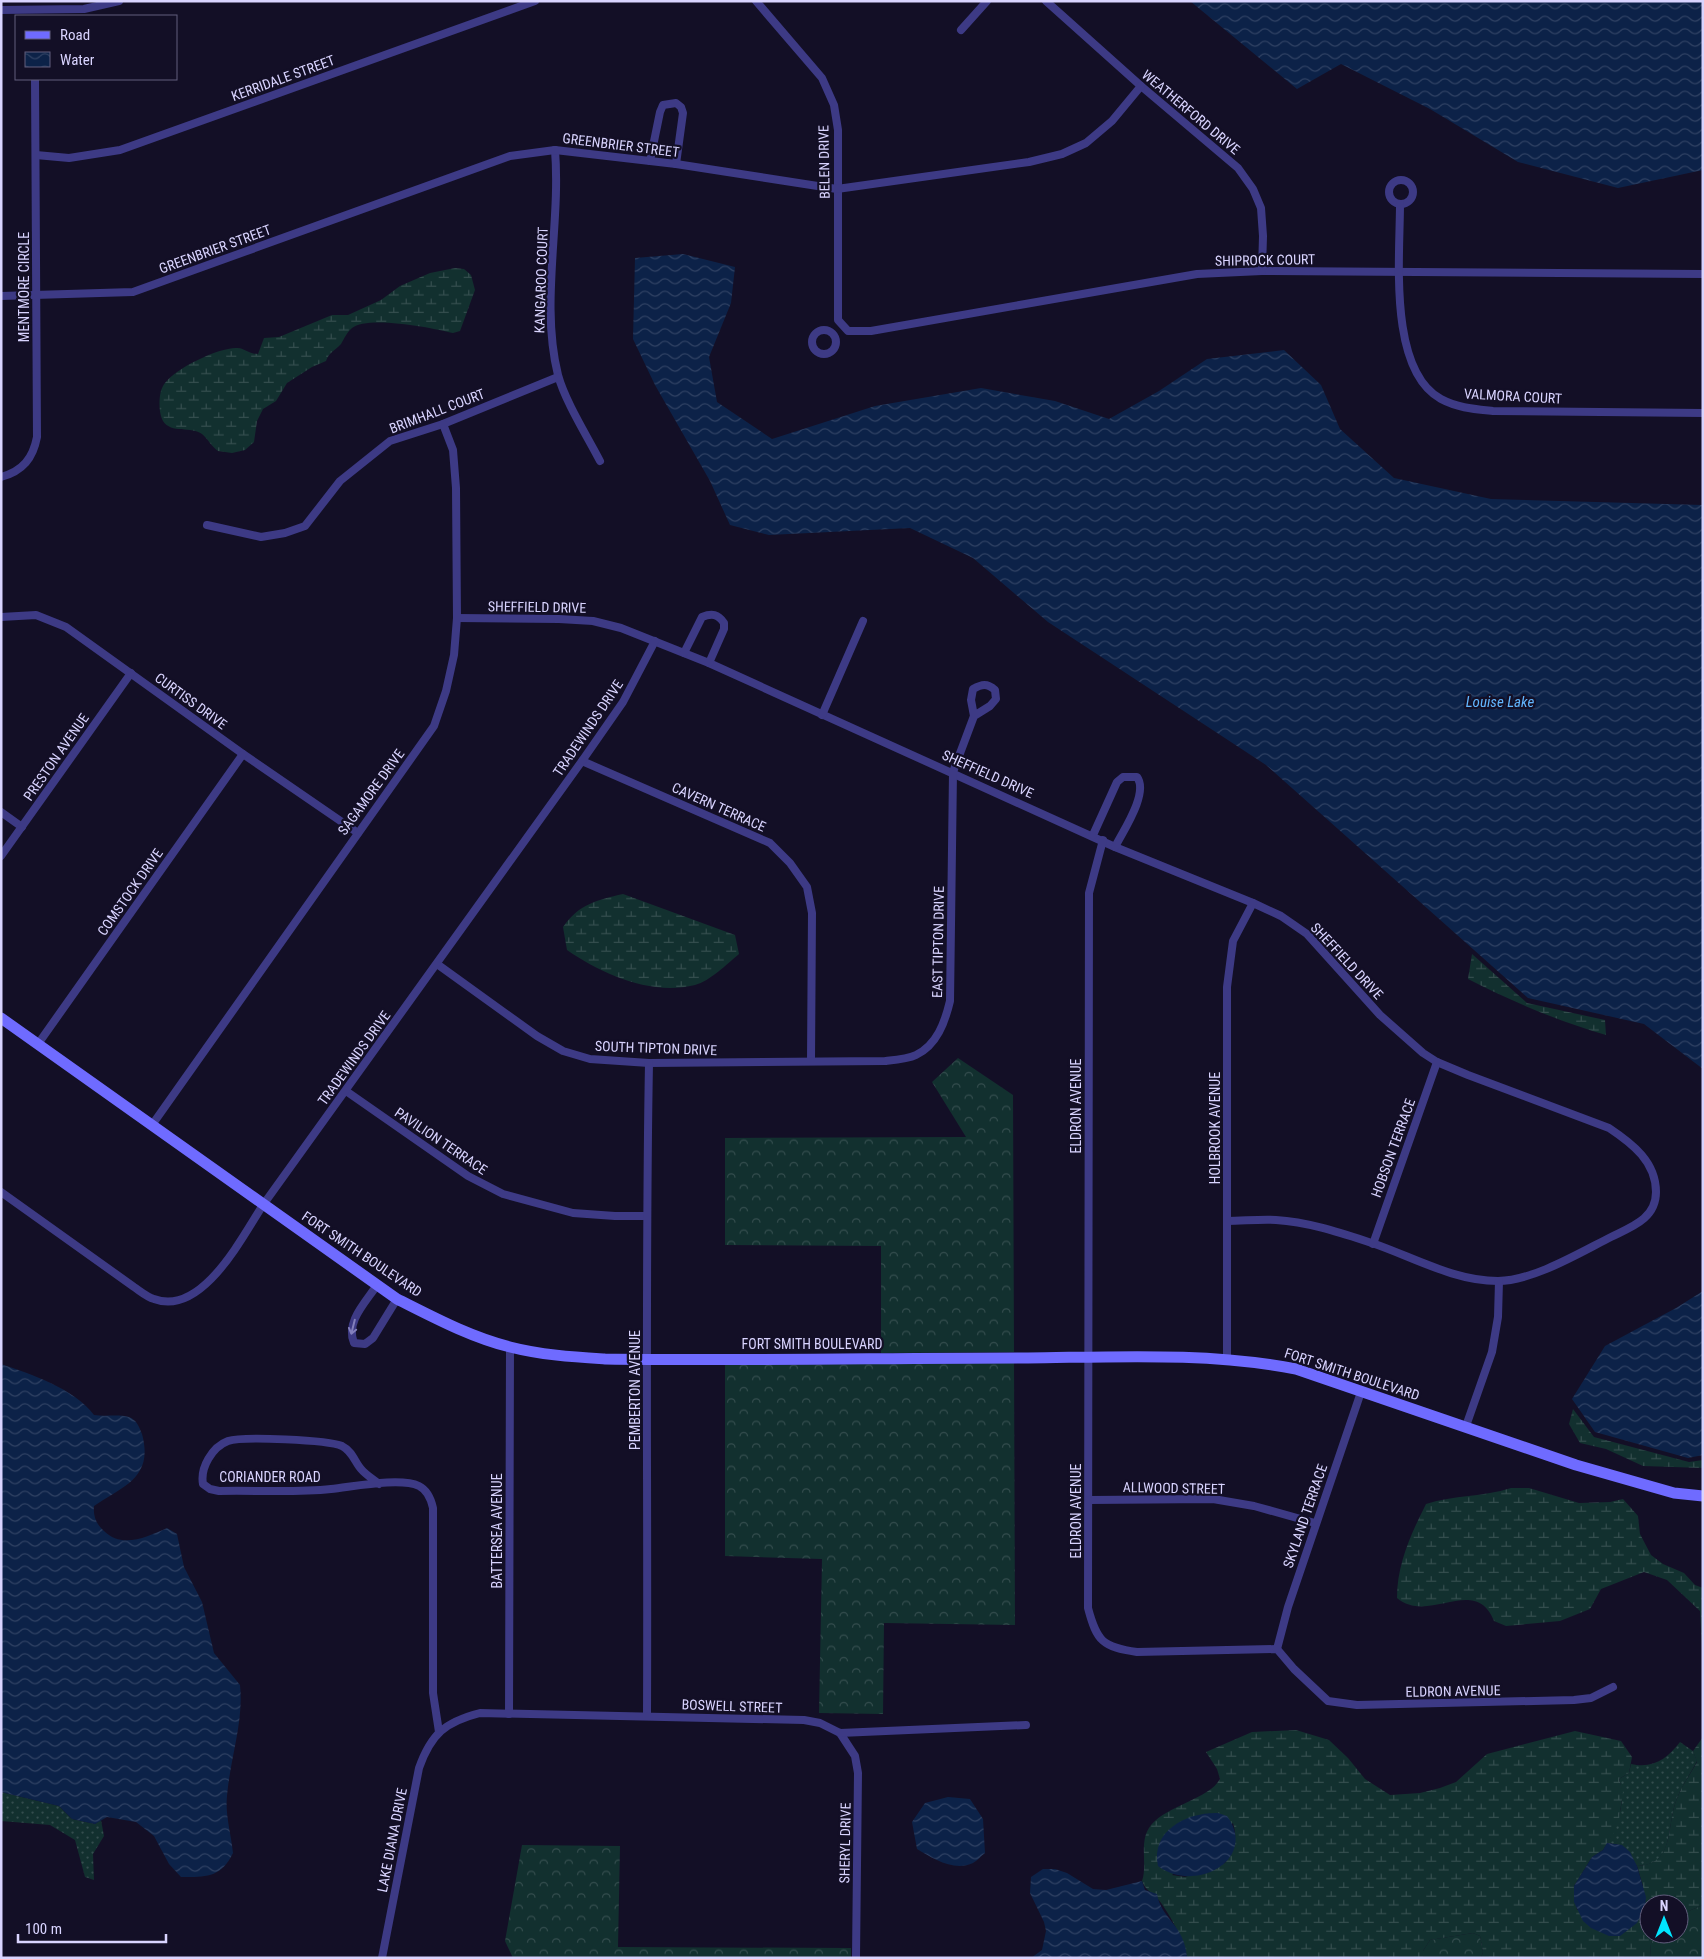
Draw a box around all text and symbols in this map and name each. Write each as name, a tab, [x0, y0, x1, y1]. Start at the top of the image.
legend	[15, 15, 178, 80]
text: Road	[60, 26, 90, 44]
text: Water	[60, 51, 95, 69]
street label: KERRIDALE STREET	[229, 52, 337, 104]
street label: WEATHERFORD DRIVE	[1139, 66, 1243, 158]
street label: BELEN DRIVE	[815, 125, 833, 199]
street label: GREENBRIER STREET	[562, 130, 680, 160]
street label: GREENBRIER STREET	[157, 221, 273, 277]
street label: KANGAROO COURT	[531, 226, 551, 334]
street label: MENTMORE CIRCLE	[16, 232, 32, 342]
street label: SHIPROCK COURT	[1215, 251, 1315, 269]
street label: BRIMHALL COURT	[387, 385, 487, 437]
street label: VALMORA COURT	[1464, 385, 1562, 407]
street label: SHEFFIELD DRIVE	[488, 598, 586, 616]
street label: CURTISS DRIVE	[152, 670, 230, 732]
street label: TRADEWINDS DRIVE	[550, 677, 626, 779]
water label: Louise Lake	[1466, 693, 1534, 711]
street label: PRESTON AVENUE	[20, 710, 92, 804]
street label: SAGAMORE DRIVE	[335, 746, 407, 838]
street label: SHEFFIELD DRIVE	[940, 747, 1036, 801]
street label: CAVERN TERRACE	[669, 779, 769, 835]
street label: COMSTOCK DRIVE	[94, 846, 166, 938]
street label: EAST TIPTON DRIVE	[929, 886, 947, 998]
street label: SHEFFIELD DRIVE	[1308, 920, 1386, 1002]
street label: TRADEWINDS DRIVE	[314, 1008, 394, 1108]
street label: SOUTH TIPTON DRIVE	[595, 1038, 717, 1058]
street label: ELDRON AVENUE	[1068, 1058, 1084, 1154]
street label: HOLBROOK AVENUE	[1207, 1072, 1223, 1184]
street label: HOBSON TERRACE	[1368, 1096, 1418, 1200]
street label: PAVILION TERRACE	[392, 1104, 490, 1178]
street label: FORT SMITH BOULEVARD	[299, 1208, 425, 1300]
one-way arrow	[348, 1319, 357, 1335]
street label: PEMBERTON AVENUE	[627, 1330, 643, 1450]
street label: FORT SMITH BOULEVARD	[742, 1336, 882, 1352]
street label: FORT SMITH BOULEVARD	[1283, 1345, 1421, 1403]
street label: SKYLAND TERRACE	[1280, 1462, 1330, 1570]
street label: ELDRON AVENUE	[1068, 1463, 1084, 1559]
street label: CORIANDER ROAD	[219, 1469, 321, 1485]
street label: BATTERSEA AVENUE	[489, 1473, 505, 1589]
street label: ALLWOOD STREET	[1123, 1479, 1225, 1497]
street label: ELDRON AVENUE	[1405, 1682, 1501, 1700]
street label: BOSWELL STREET	[681, 1696, 783, 1716]
street label: LAKE DIANA DRIVE	[374, 1786, 410, 1894]
street label: SHERYL DRIVE	[836, 1802, 854, 1884]
north arrow	[1639, 1894, 1689, 1944]
text: N	[1660, 1898, 1668, 1914]
scale bar	[18, 1912, 165, 1944]
text: 100 m	[25, 1920, 62, 1938]

